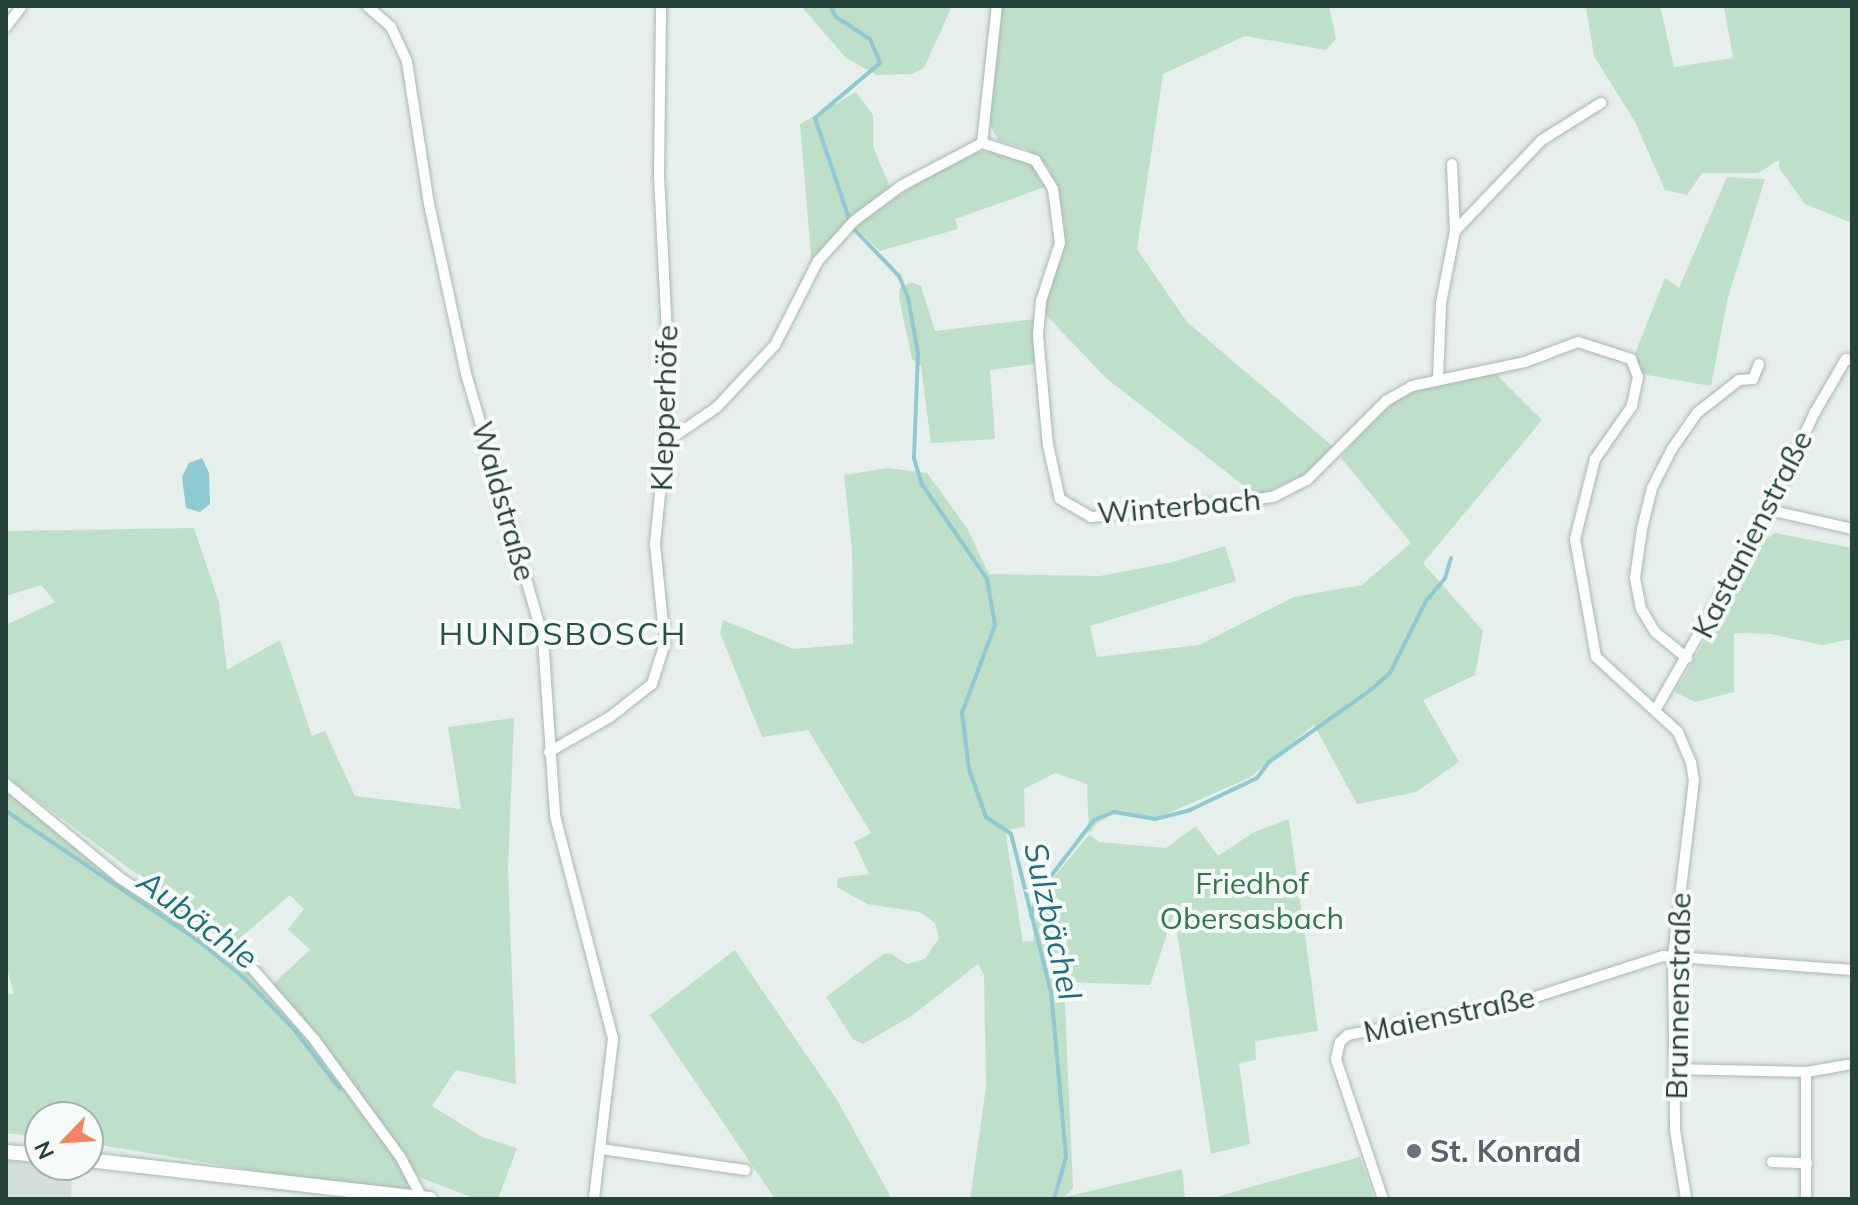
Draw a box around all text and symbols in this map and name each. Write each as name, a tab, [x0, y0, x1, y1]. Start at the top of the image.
street label: Klepperhöfe	[643, 324, 685, 492]
street label: Waldstraße	[464, 417, 544, 585]
street label: Kastanienstraße	[1684, 424, 1820, 644]
street label: Winterbach	[1096, 481, 1262, 531]
district label: HUNDSBOSCH	[439, 614, 687, 652]
water label: Sulzbächel	[1016, 838, 1090, 1004]
water label: Aubächle	[131, 862, 265, 976]
park label: Friedhof Obersasbach	[1160, 865, 1344, 936]
street label: Brunnenstraße	[1658, 892, 1698, 1100]
street label: Maienstraße	[1360, 978, 1538, 1050]
north arrow	[24, 1101, 104, 1181]
place label: St. Konrad	[1430, 1133, 1581, 1169]
text: N	[28, 1137, 60, 1164]
marker: St. Konrad	[1405, 1142, 1423, 1160]

